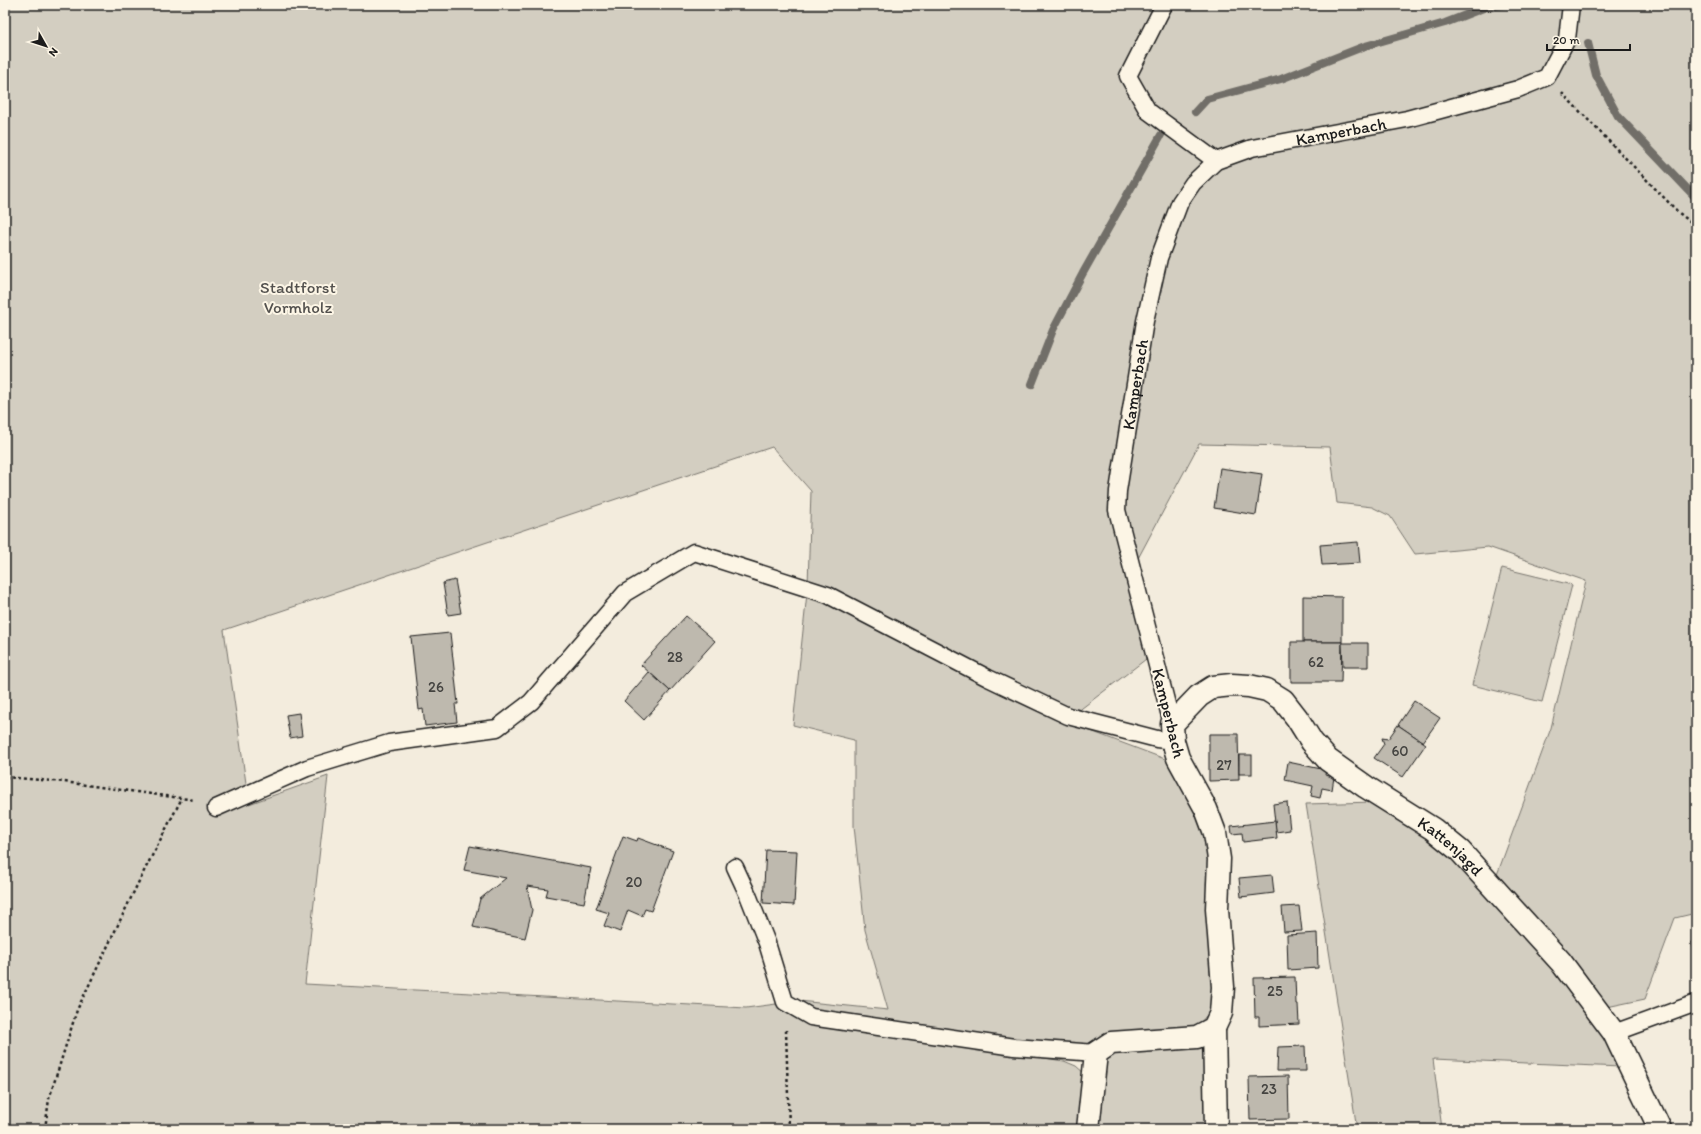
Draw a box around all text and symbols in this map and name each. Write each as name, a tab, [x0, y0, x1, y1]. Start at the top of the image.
north arrow	[26, 26, 66, 66]
scale bar	[1547, 26, 1630, 52]
text: 20 m	[1553, 33, 1580, 47]
text: N	[46, 45, 61, 59]
street label: Kamperbach	[1294, 113, 1388, 150]
park label: Stadtforst Vormholz	[260, 277, 336, 317]
street label: Kamperbach	[1118, 337, 1152, 431]
house number: 28	[667, 648, 683, 666]
house number: 62	[1308, 653, 1324, 671]
street label: Kamperbach	[1148, 666, 1190, 760]
house number: 26	[428, 678, 444, 696]
house number: 60	[1391, 742, 1409, 760]
house number: 27	[1216, 756, 1232, 774]
street label: Kattenjagd	[1414, 812, 1488, 880]
house number: 20	[625, 873, 643, 891]
house number: 25	[1267, 982, 1283, 1000]
house number: 23	[1261, 1080, 1277, 1098]

